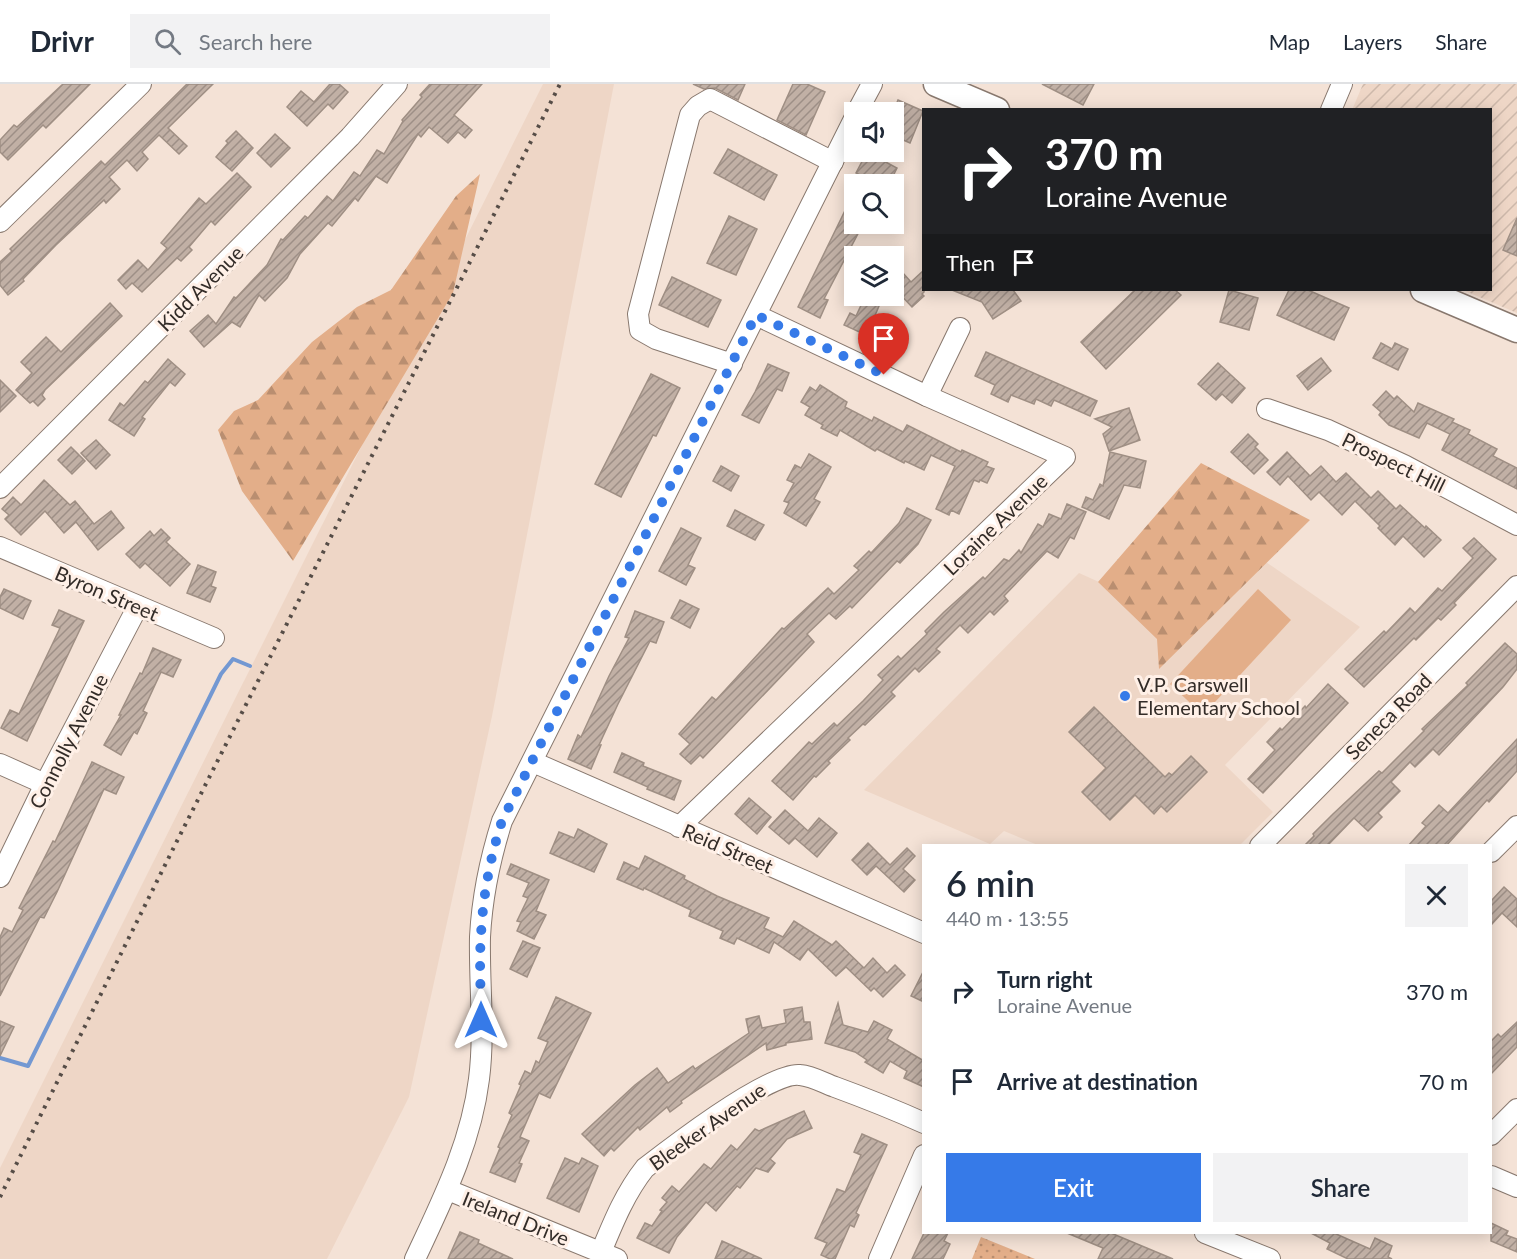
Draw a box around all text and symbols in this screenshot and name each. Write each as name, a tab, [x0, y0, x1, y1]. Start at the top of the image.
search box	[130, 14, 550, 68]
text: Drivr	[30, 24, 94, 58]
icon: search	[151, 25, 184, 58]
text: Search here	[199, 28, 312, 55]
text: Map	[1269, 29, 1310, 54]
text: Layers	[1343, 29, 1402, 54]
text: Share	[1435, 29, 1487, 54]
map controls	[844, 102, 904, 306]
button: sound	[844, 102, 904, 162]
text: 370 m	[1045, 129, 1163, 179]
icon: right	[946, 132, 1024, 210]
button: search	[844, 174, 904, 234]
text: Loraine Avenue	[1045, 180, 1227, 213]
street label: Kidd Avenue	[152, 240, 248, 336]
button: layers	[844, 246, 904, 306]
icon: arrive	[1007, 246, 1040, 279]
text: Then	[946, 249, 995, 276]
pin	[858, 313, 909, 375]
icon: arrive	[867, 322, 900, 355]
street label: Prospect Hill	[1339, 427, 1449, 497]
street label: Loraine Avenue	[938, 468, 1052, 580]
street label: Byron Street	[52, 560, 162, 626]
street label: Seneca Road	[1340, 668, 1436, 764]
street label: Connolly Avenue	[24, 670, 112, 812]
place label: V.P. Carswell Elementary School	[1137, 672, 1300, 719]
marker: V.P. Carswell Elementary School	[1118, 689, 1132, 703]
street label: Reid Street	[679, 818, 777, 878]
text: 6 min	[946, 861, 1035, 905]
button: close	[1405, 864, 1468, 927]
text: 440 m · 13:55	[946, 906, 1069, 930]
text: Turn right	[997, 966, 1092, 993]
icon: right	[946, 975, 979, 1008]
text: 370 m	[1406, 978, 1468, 1005]
position arrow	[449, 988, 513, 1052]
text: Loraine Avenue	[997, 993, 1132, 1017]
icon: arrive	[946, 1065, 979, 1098]
text: Arrive at destination	[997, 1068, 1198, 1095]
text: 70 m	[1419, 1068, 1468, 1095]
street label: Bleeker Avenue	[644, 1077, 770, 1175]
button: Exit	[946, 1153, 1201, 1222]
button: Share	[1213, 1153, 1468, 1222]
street label: Ireland Drive	[459, 1186, 573, 1250]

